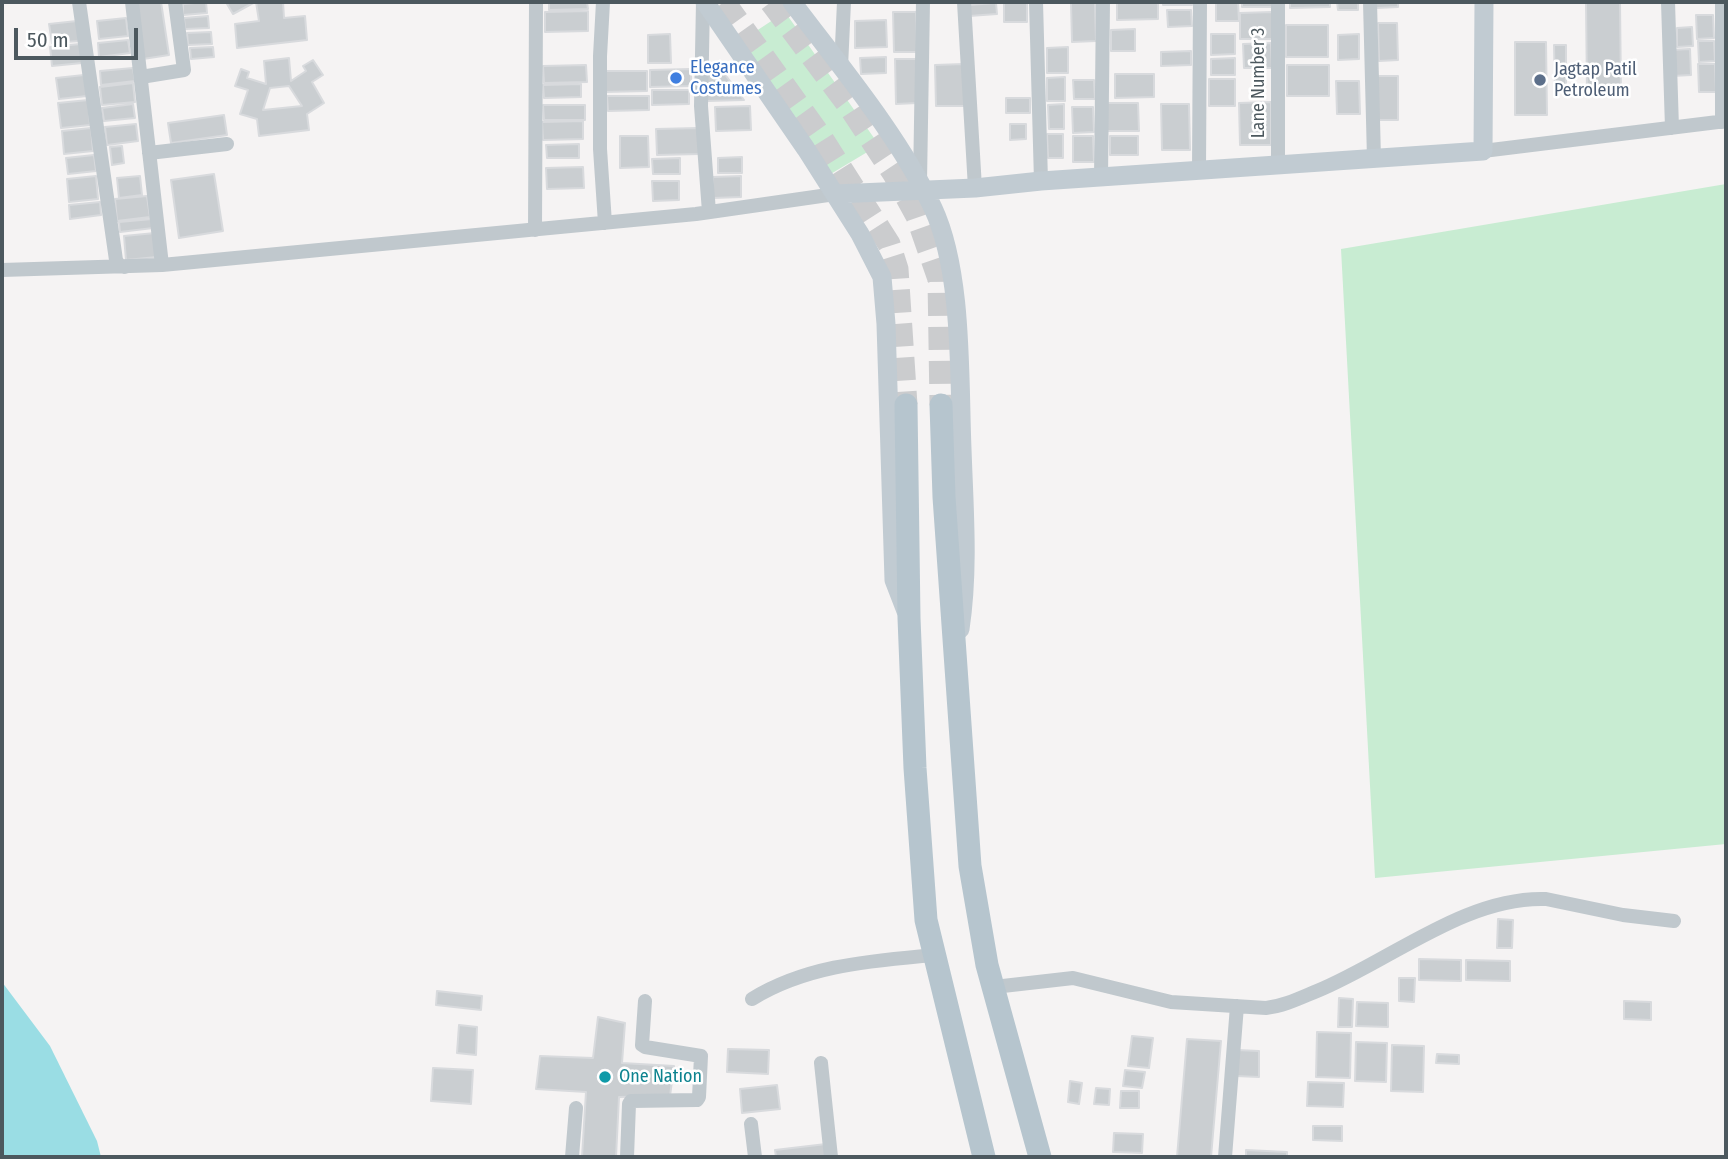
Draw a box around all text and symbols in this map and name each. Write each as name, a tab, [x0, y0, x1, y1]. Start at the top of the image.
scale bar	[18, 14, 142, 58]
text: 50 m	[27, 27, 69, 53]
street label: Lane Number 3	[1248, 28, 1270, 138]
place label: Elegance Costumes	[690, 57, 762, 100]
place label: Jagtap Patil Petroleum	[1554, 59, 1637, 102]
marker: Elegance Costumes	[668, 70, 684, 86]
marker: Jagtap Patil Petroleum	[1532, 72, 1548, 88]
place label: One Nation	[619, 1066, 702, 1088]
marker: One Nation	[597, 1069, 613, 1085]

